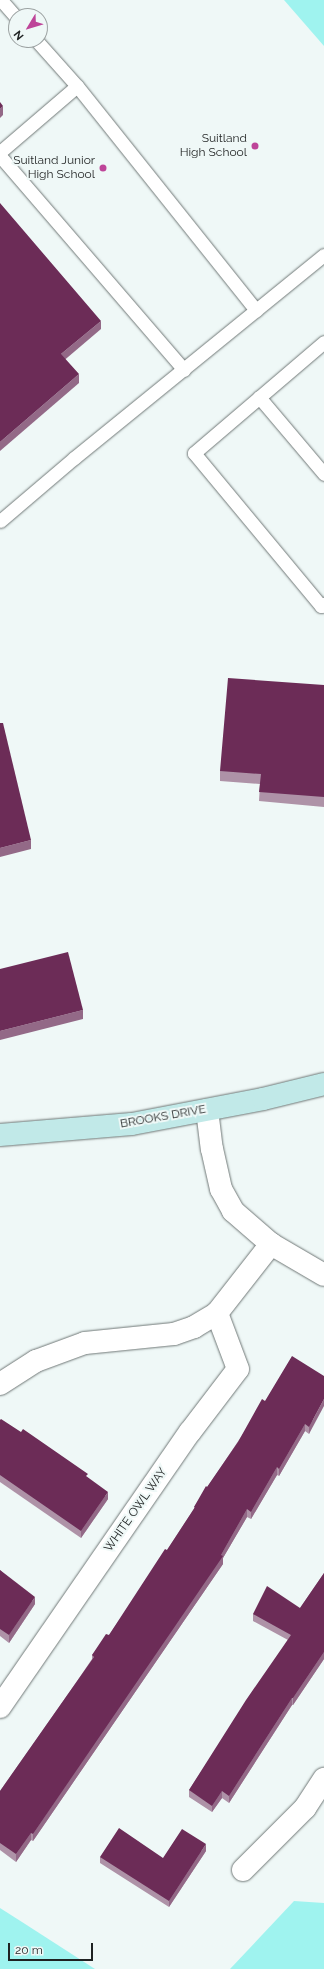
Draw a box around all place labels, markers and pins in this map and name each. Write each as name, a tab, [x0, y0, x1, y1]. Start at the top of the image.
place label: Suitland High School	[180, 132, 247, 160]
marker: Suitland High School	[250, 141, 260, 151]
place label: Suitland Junior High School	[13, 154, 95, 182]
marker: Suitland Junior High School	[98, 163, 108, 173]

